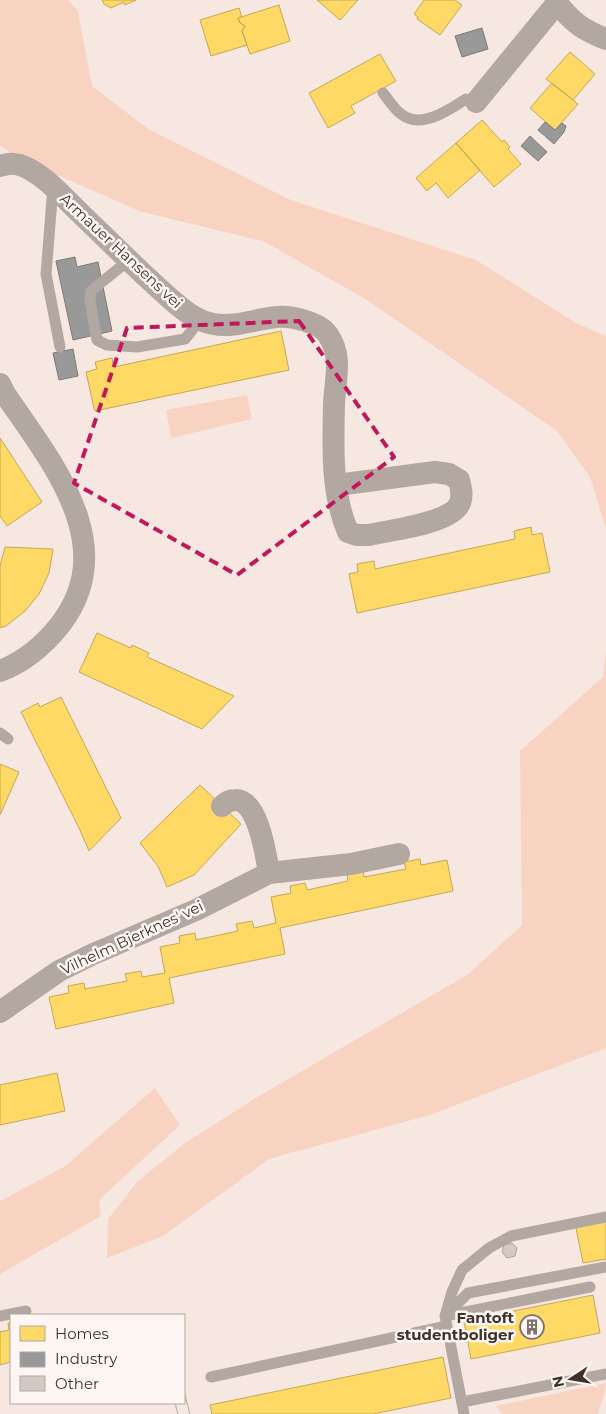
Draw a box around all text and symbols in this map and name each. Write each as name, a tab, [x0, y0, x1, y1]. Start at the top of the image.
street label: Armauer Hansens vei	[56, 189, 186, 312]
street label: Vilhelm Bjerknes' vei	[57, 896, 206, 979]
place label: Fantoft studentboliger	[397, 1308, 515, 1344]
legend	[10, 1314, 185, 1404]
building icon: Fantoft studentboliger	[519, 1314, 545, 1340]
text: Homes	[55, 1324, 109, 1343]
text: Industry	[55, 1349, 118, 1368]
north arrow	[546, 1354, 596, 1404]
text: Other	[55, 1374, 99, 1393]
text: N	[548, 1374, 568, 1389]

